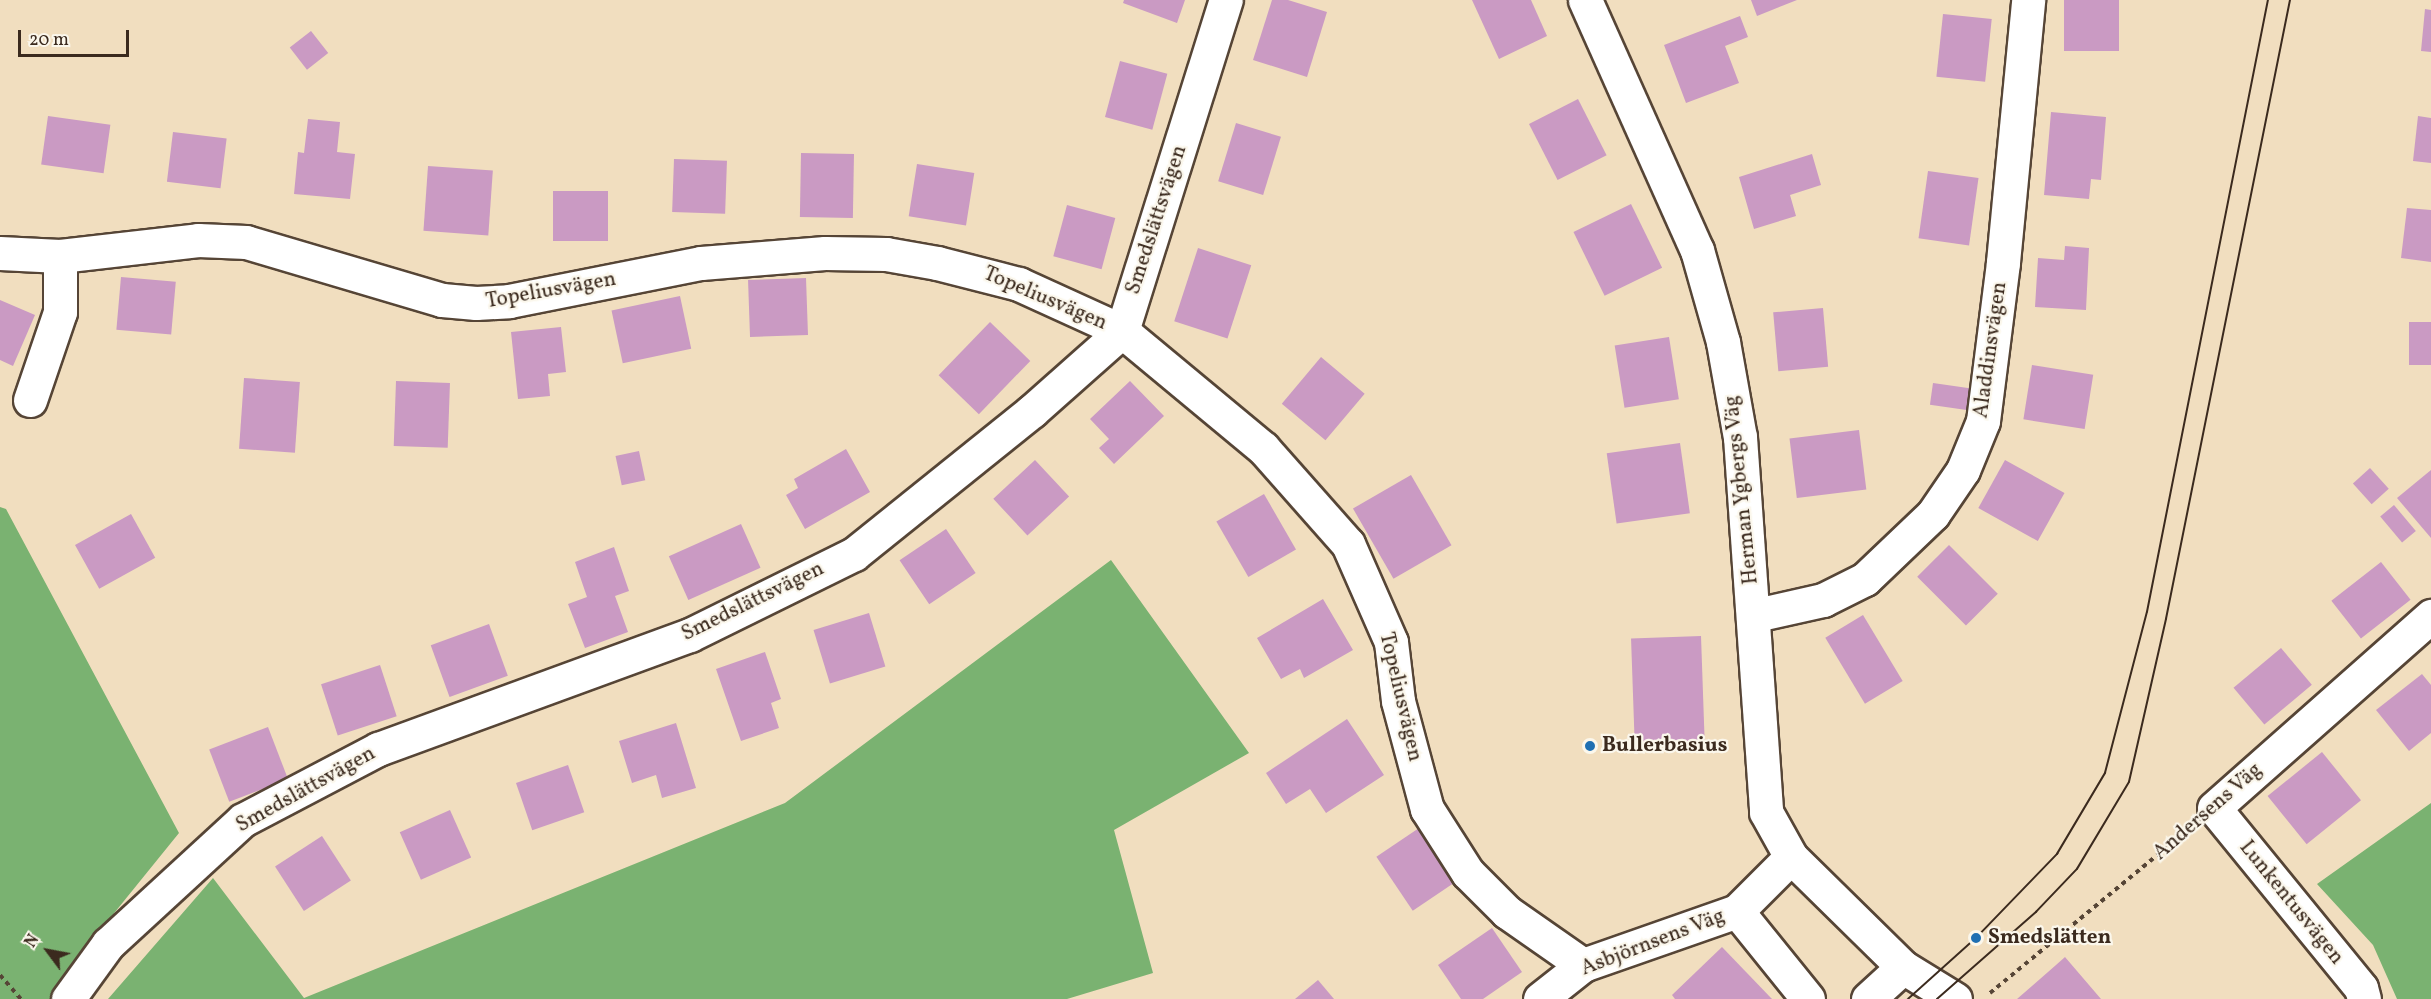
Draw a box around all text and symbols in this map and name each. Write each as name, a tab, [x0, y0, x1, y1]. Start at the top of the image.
scale bar	[21, 18, 132, 56]
text: 20 m	[29, 28, 69, 53]
street label: Smedslättsvägen	[1121, 142, 1193, 298]
street label: Topeliusvägen	[979, 262, 1111, 336]
street label: Topeliusvägen	[484, 267, 618, 315]
street label: Aladdinsvägen	[1969, 280, 2013, 420]
street label: Herman Ygbergs Väg	[1719, 394, 1765, 586]
street label: Smedslättsvägen	[678, 557, 828, 647]
street label: Topeliusvägen	[1373, 630, 1427, 764]
place label: Bullerbasius	[1602, 733, 1727, 759]
marker: Bullerbasius	[1583, 739, 1597, 753]
street label: Smedslättsvägen	[232, 741, 380, 839]
street label: Andersens Väg	[2148, 758, 2268, 866]
street label: Lunkentusvägen	[2233, 836, 2349, 970]
street label: Asbjörnsens Väg	[1577, 904, 1729, 982]
north arrow	[18, 921, 78, 981]
place label: Smedslätten	[1988, 925, 2111, 951]
text: N	[20, 931, 45, 952]
marker: Smedslätten	[1969, 931, 1983, 945]

